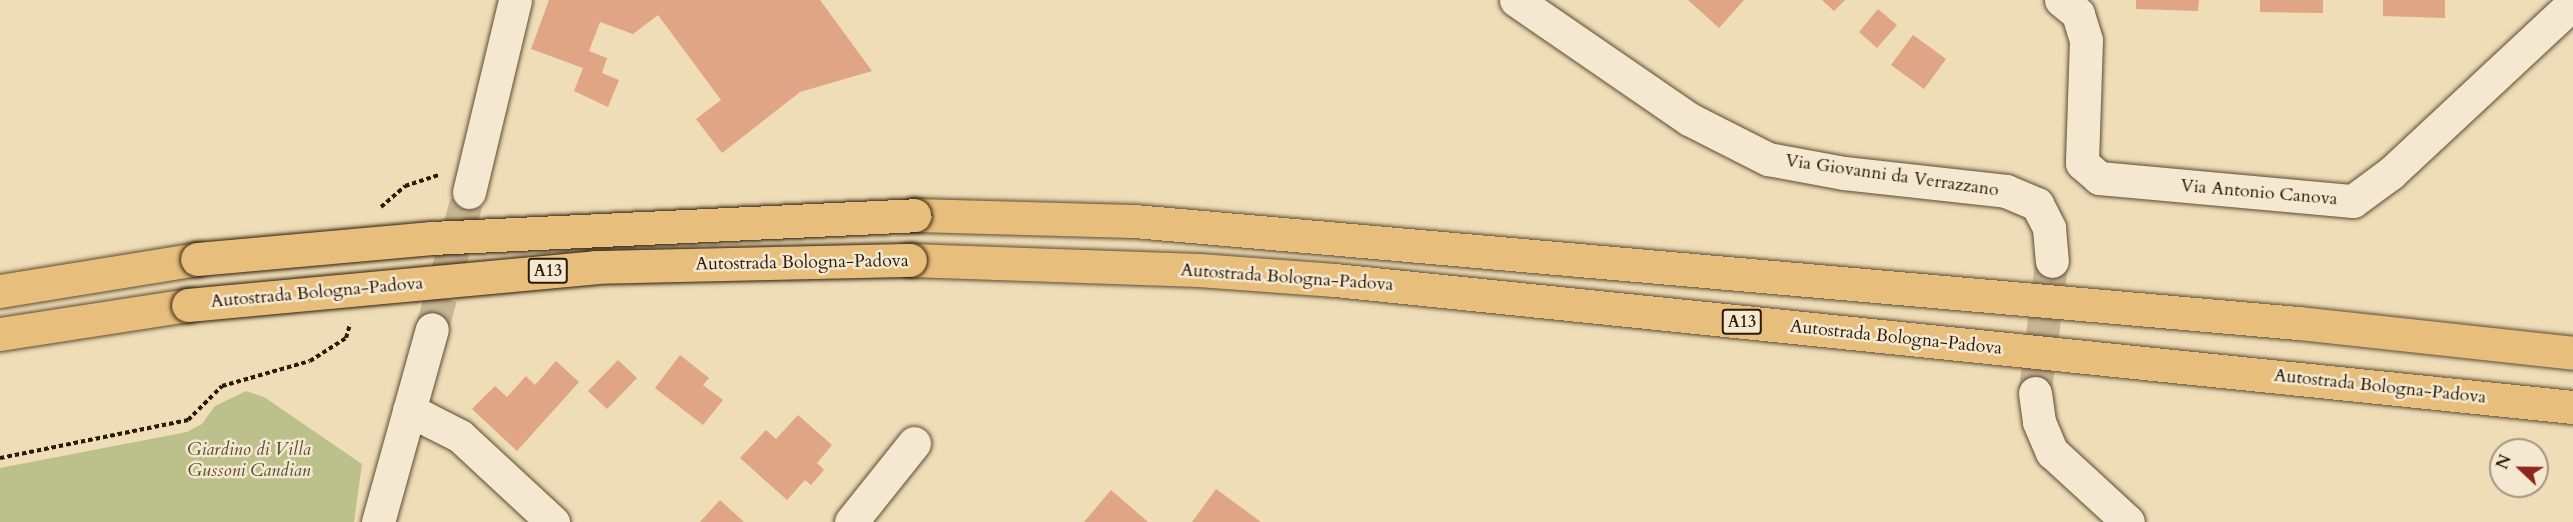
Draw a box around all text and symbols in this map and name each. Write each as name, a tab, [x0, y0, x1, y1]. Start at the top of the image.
street label: Via Giovanni da Verrazzano	[1784, 150, 2000, 202]
street label: Via Antonio Canova	[2180, 175, 2338, 211]
street label: Autostrada Bologna-Padova	[695, 250, 909, 276]
road number: A13	[527, 258, 569, 284]
street label: Autostrada Bologna-Padova	[1180, 260, 1394, 296]
street label: Autostrada Bologna-Padova	[210, 273, 424, 313]
road number: A13	[1721, 309, 1763, 335]
street label: Autostrada Bologna-Padova	[1789, 316, 2003, 360]
street label: Autostrada Bologna-Padova	[2273, 365, 2487, 409]
north arrow	[2489, 438, 2549, 498]
park label: Giardino di Villa Gussoni Candian	[187, 440, 311, 482]
text: N	[2491, 451, 2517, 473]

